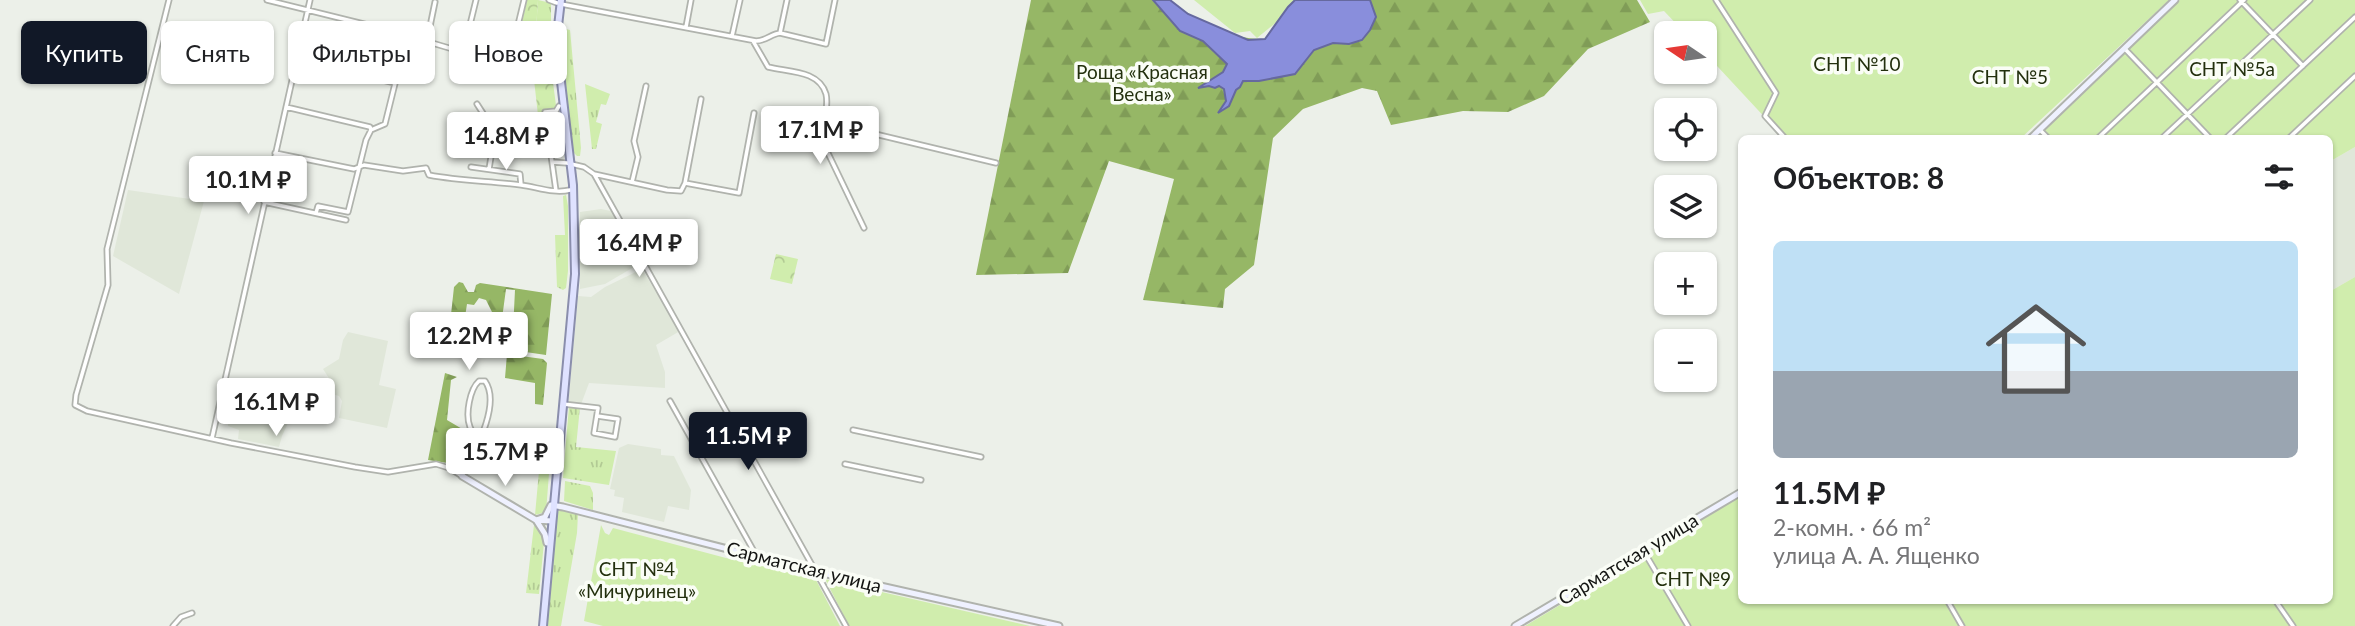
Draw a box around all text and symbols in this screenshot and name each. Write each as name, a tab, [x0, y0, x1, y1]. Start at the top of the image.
chip: Купить	[21, 21, 147, 84]
chip: Снять	[161, 21, 274, 84]
chip: Фильтры	[288, 21, 435, 84]
chip: Новое	[449, 21, 567, 84]
north arrow	[1654, 21, 1717, 84]
map controls	[1654, 21, 1717, 392]
park label: СНТ №10	[1813, 52, 1901, 75]
park label: СНТ №5а	[2189, 57, 2275, 80]
park label: Роща «Красная Весна»	[1076, 60, 1208, 105]
park label: СНТ №5	[1972, 65, 2048, 88]
button: locate	[1654, 98, 1717, 161]
pin: 17.1M ₽	[755, 106, 885, 166]
pin: 14.8M ₽	[441, 113, 571, 172]
text: 17.1M ₽	[777, 115, 863, 143]
text: 14.8M ₽	[463, 121, 549, 149]
pin: 10.1M ₽	[183, 156, 313, 216]
icon: filters	[2260, 158, 2298, 196]
text: Объектов: 8	[1773, 159, 1944, 195]
text: 10.1M ₽	[205, 165, 291, 193]
button: layers	[1654, 175, 1717, 238]
pin: 16.4M ₽	[574, 219, 704, 279]
text: 16.4M ₽	[596, 228, 682, 256]
button: +	[1654, 252, 1717, 315]
icon: home	[1973, 286, 2099, 412]
pin: 12.2M ₽	[404, 312, 534, 372]
text: 12.2M ₽	[426, 321, 512, 349]
button: −	[1654, 329, 1717, 392]
pin: 16.1M ₽	[211, 378, 341, 438]
text: 16.1M ₽	[233, 387, 319, 415]
pin: 11.5M ₽	[683, 412, 813, 472]
text: 11.5M ₽	[705, 421, 791, 449]
pin: 15.7M ₽	[440, 428, 570, 488]
text: 15.7M ₽	[462, 437, 548, 465]
text: 11.5M ₽	[1773, 474, 1885, 510]
street label: Сарматская улица	[1554, 508, 1702, 609]
text: 2-комн. · 66 m²	[1773, 513, 1931, 541]
street label: Сарматская улица	[724, 536, 884, 597]
text: улица А. А. Ященко	[1773, 541, 1980, 569]
park label: СНТ №4 «Мичуринец»	[578, 557, 696, 602]
park label: СНТ №9	[1655, 567, 1731, 590]

